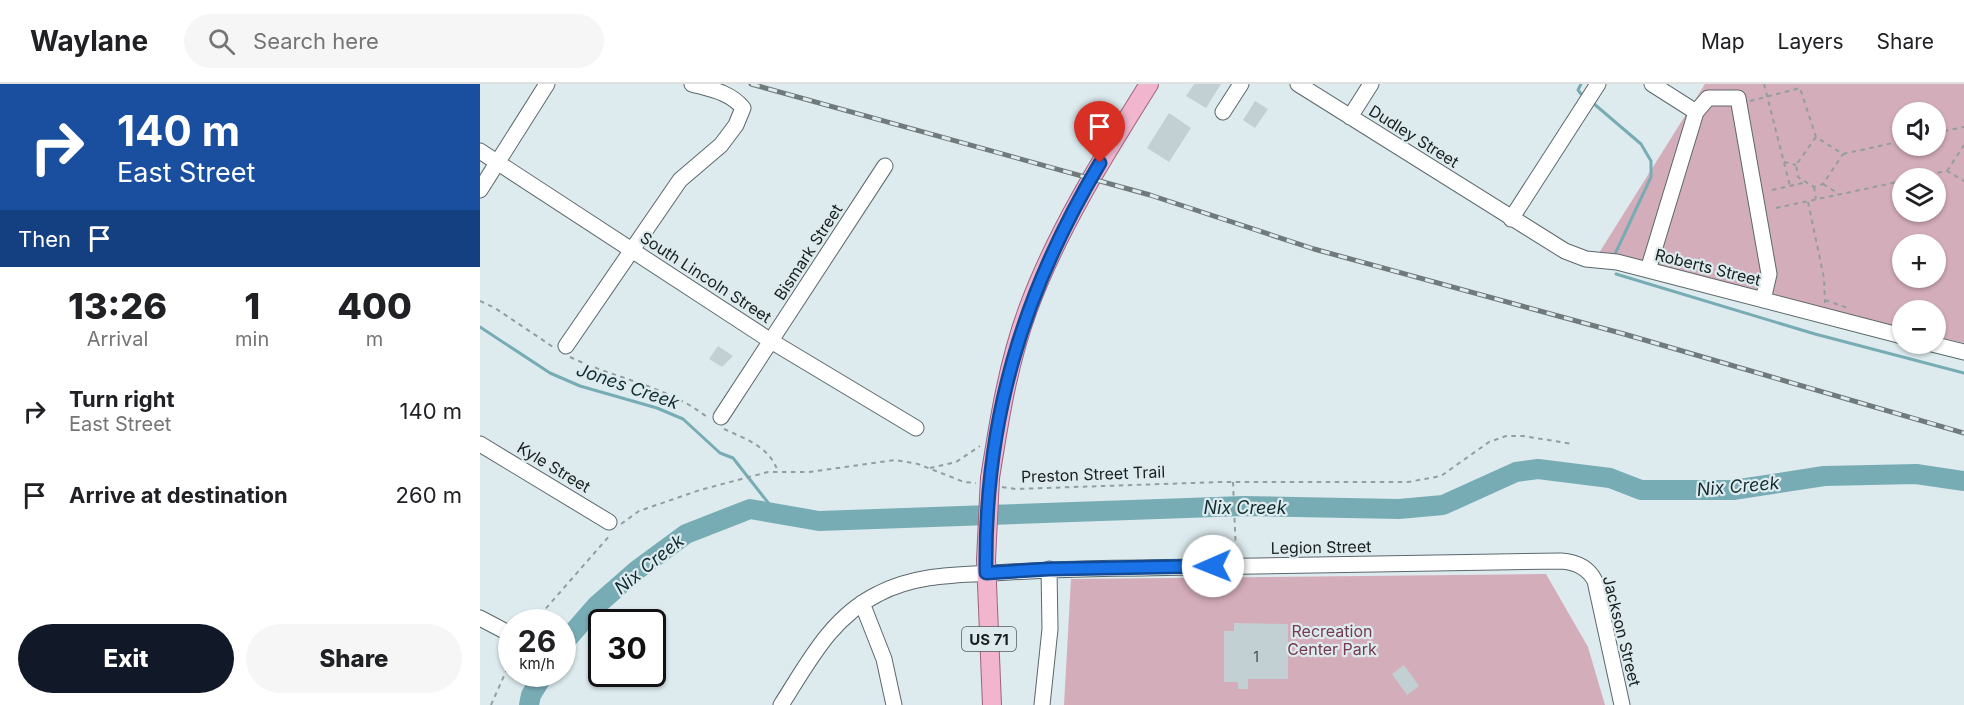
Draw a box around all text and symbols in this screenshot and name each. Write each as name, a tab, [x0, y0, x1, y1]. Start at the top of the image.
search box	[184, 14, 604, 68]
text: Waylane	[30, 24, 148, 58]
icon: search	[205, 25, 238, 58]
text: Search here	[253, 28, 379, 54]
text: Map	[1701, 29, 1745, 54]
text: Layers	[1778, 29, 1844, 54]
text: Share	[1877, 29, 1934, 54]
street label: Dudley Street	[1365, 100, 1463, 172]
pin	[1074, 101, 1125, 163]
map controls	[1892, 102, 1946, 354]
button: sound	[1892, 102, 1946, 156]
text: 140 m	[117, 105, 240, 156]
icon: right	[18, 108, 96, 186]
icon: arrive	[1083, 110, 1116, 143]
text: East Street	[117, 156, 255, 189]
button: layers	[1892, 168, 1946, 222]
street label: Bismark Street	[770, 200, 846, 304]
icon: arrive	[83, 222, 116, 255]
text: Then	[18, 226, 71, 252]
street label: South Lincoln Street	[637, 227, 775, 327]
button: +	[1892, 234, 1946, 288]
street label: Roberts Street	[1653, 244, 1763, 290]
text: 13:26	[68, 284, 167, 328]
text: 1	[244, 284, 260, 328]
text: 400	[337, 284, 412, 328]
button: −	[1892, 300, 1946, 354]
text: Arrival	[87, 327, 148, 351]
text: min	[235, 327, 269, 351]
text: m	[366, 327, 383, 351]
water label: Jones Creek	[574, 359, 683, 414]
text: Turn right	[69, 386, 175, 412]
icon: right	[18, 395, 51, 428]
text: 140 m	[400, 398, 462, 424]
text: East Street	[69, 412, 171, 436]
street label: Kyle Street	[514, 437, 594, 497]
street label: Preston Street Trail	[1021, 461, 1165, 487]
water label: Nix Creek	[1696, 472, 1781, 500]
icon: arrive	[18, 479, 51, 512]
text: Arrive at destination	[69, 482, 288, 508]
text: 260 m	[396, 482, 462, 508]
water label: Nix Creek	[1203, 497, 1288, 518]
water label: Nix Creek	[610, 529, 689, 598]
position arrow	[1181, 534, 1245, 598]
street label: Legion Street	[1270, 536, 1372, 558]
street label: Jackson Street	[1599, 574, 1645, 688]
speed limit sign: 30	[588, 609, 666, 687]
park label: Recreation Center Park	[1287, 621, 1377, 659]
text: 26	[518, 623, 556, 659]
button: Exit	[18, 624, 234, 693]
button: Share	[246, 624, 462, 693]
road number: US 71	[962, 627, 1016, 651]
house number: 1	[1253, 648, 1259, 665]
text: km/h	[519, 654, 555, 673]

